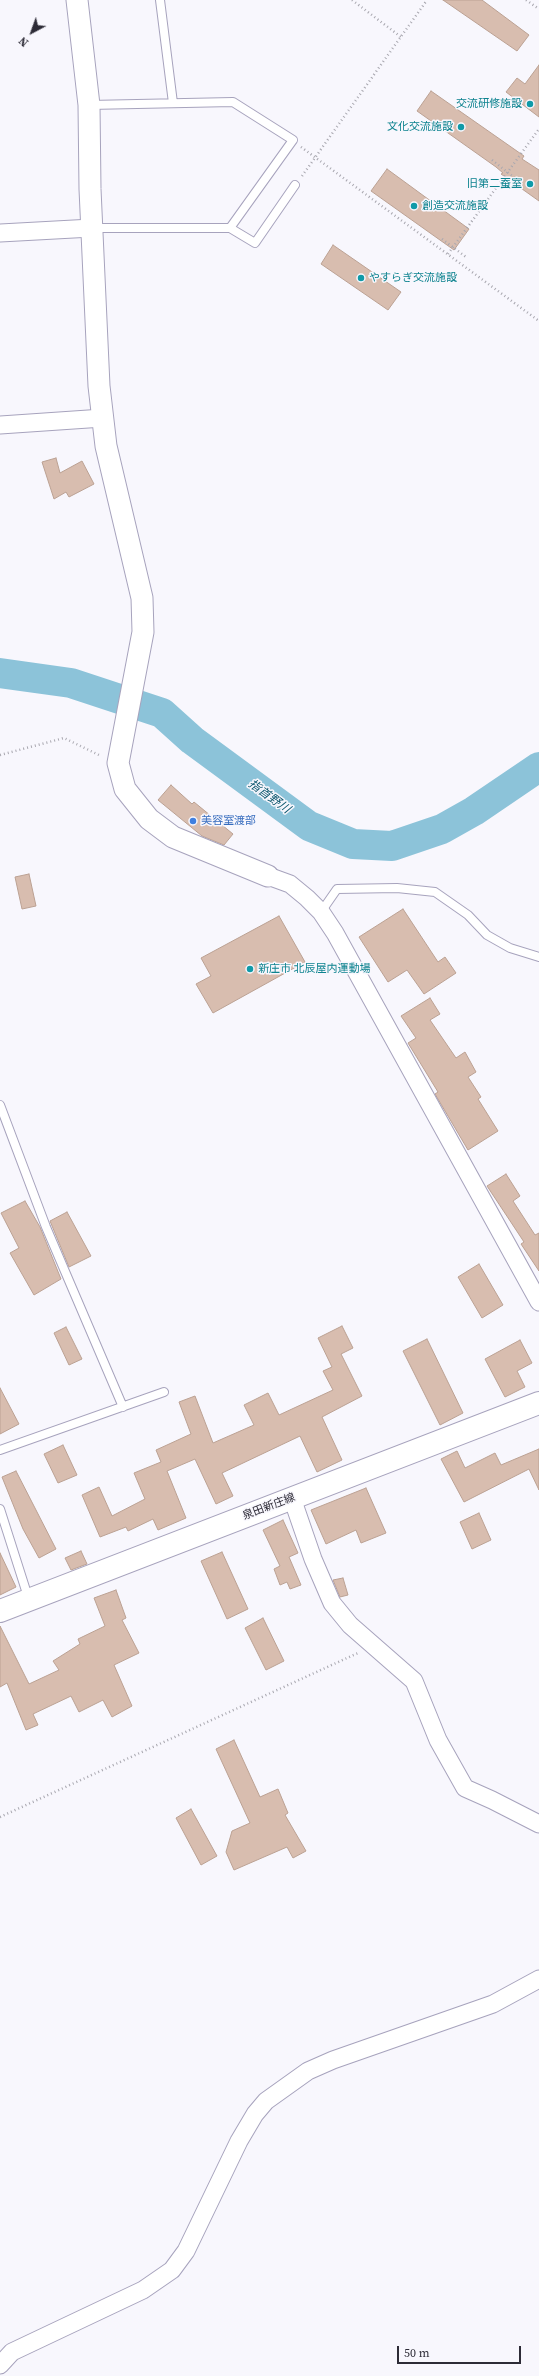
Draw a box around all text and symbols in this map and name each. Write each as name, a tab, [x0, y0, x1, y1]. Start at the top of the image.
north arrow	[12, 12, 52, 52]
text: N	[16, 33, 32, 50]
place label: 交流研修施設	[456, 97, 522, 111]
marker: 交流研修施設	[525, 99, 535, 109]
place label: 文化交流施設	[387, 120, 453, 134]
marker: 文化交流施設	[456, 122, 466, 132]
place label: 旧第二蚕室	[467, 177, 522, 191]
marker: 旧第二蚕室	[525, 179, 535, 189]
place label: 創造交流施設	[422, 199, 488, 213]
marker: 創造交流施設	[409, 201, 419, 211]
place label: やすらぎ交流施設	[369, 271, 457, 285]
marker: やすらぎ交流施設	[356, 273, 366, 283]
water label: 指首野川	[245, 777, 293, 817]
place label: 美容室渡部	[201, 814, 256, 828]
marker: 美容室渡部	[188, 816, 198, 826]
place label: 新庄市 北辰屋内運動場	[258, 962, 371, 976]
marker: 新庄市 北辰屋内運動場	[245, 964, 255, 974]
street label: 泉田新庄線	[241, 1491, 297, 1523]
scale bar	[399, 2338, 523, 2364]
text: 50 m	[404, 2345, 430, 2361]

